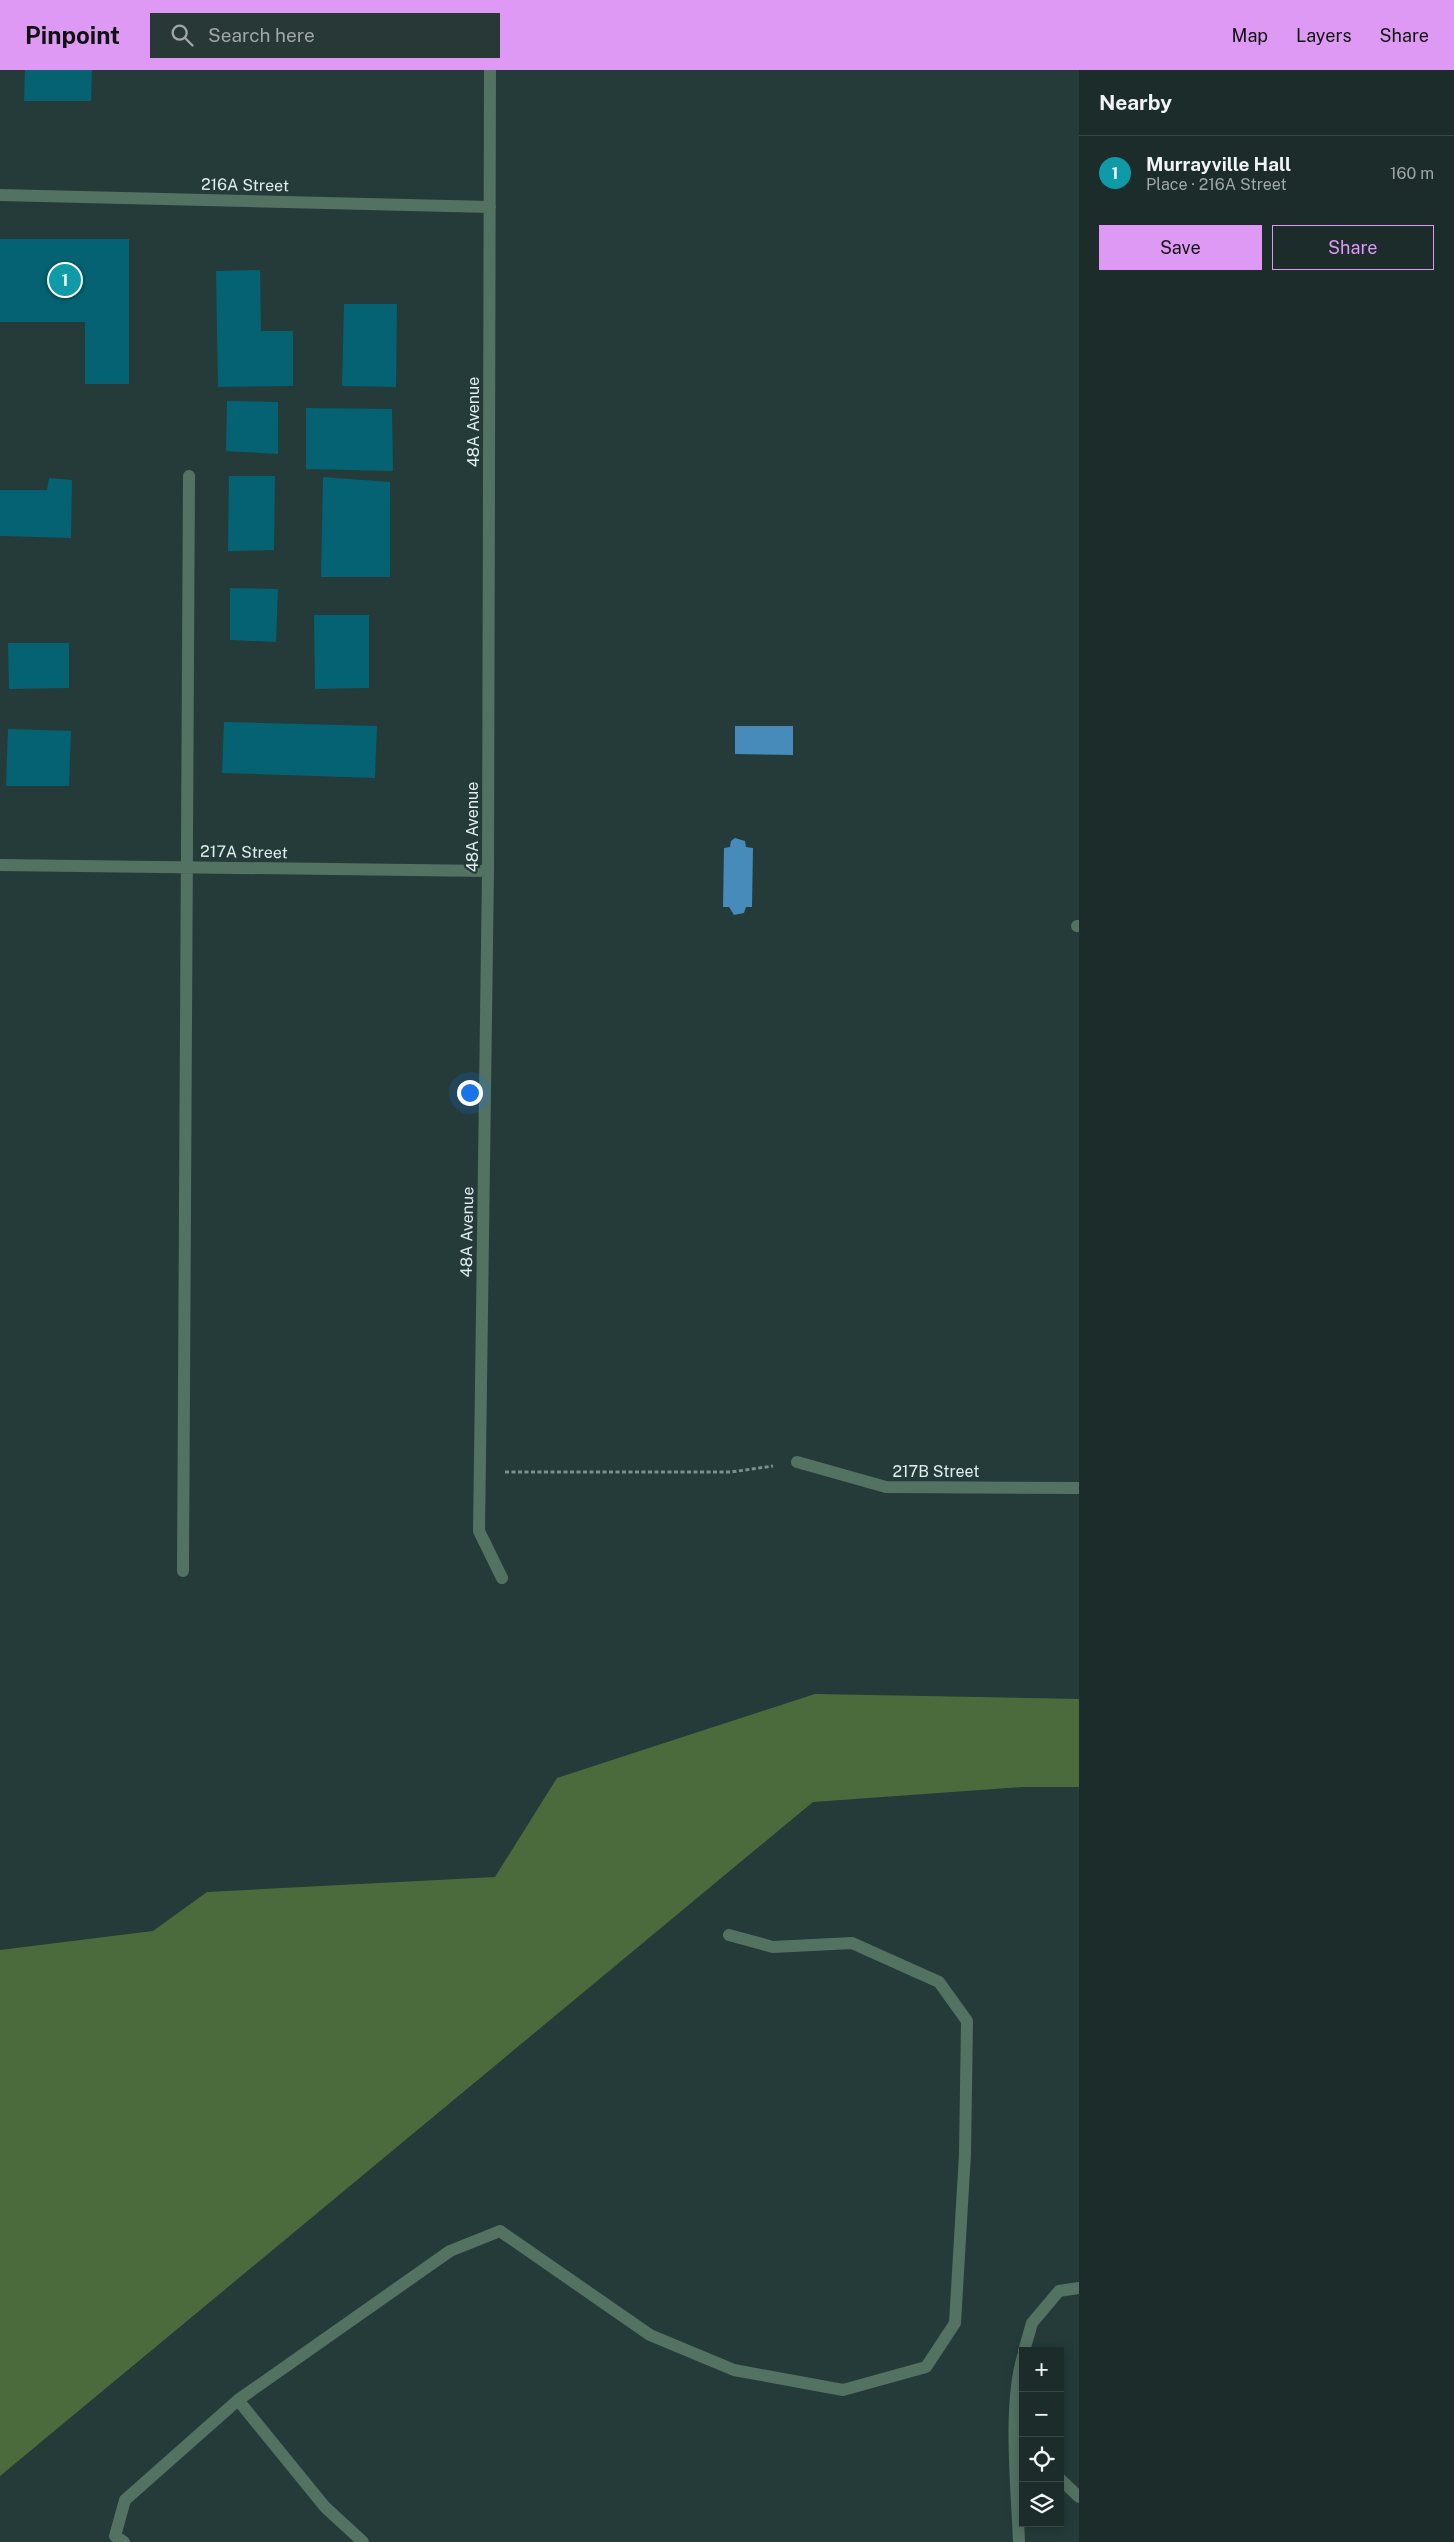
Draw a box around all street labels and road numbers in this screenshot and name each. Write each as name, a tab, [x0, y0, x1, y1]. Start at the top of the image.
street label: 216A Street	[201, 175, 289, 195]
street label: 48A Avenue	[464, 377, 483, 467]
street label: 48A Avenue	[463, 782, 482, 872]
street label: 217A Street	[200, 842, 288, 862]
street label: 48A Avenue	[457, 1187, 477, 1277]
street label: 217B Street	[892, 1462, 980, 1481]

